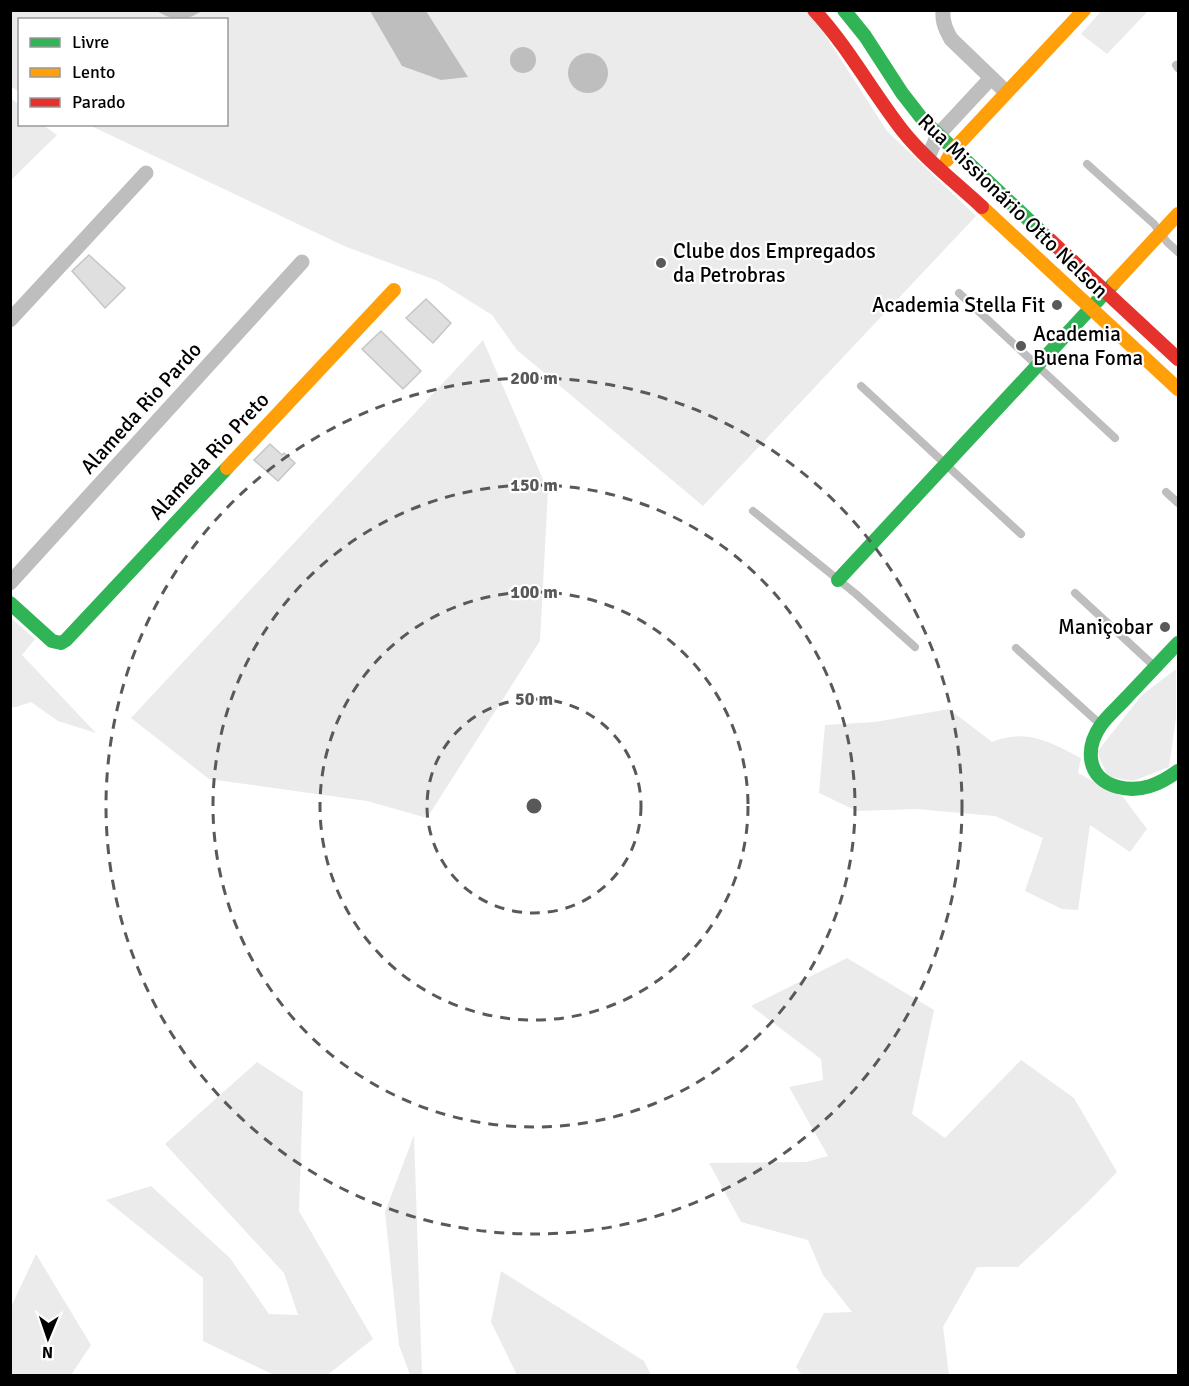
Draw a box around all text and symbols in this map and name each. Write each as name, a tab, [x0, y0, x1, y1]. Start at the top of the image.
legend	[18, 18, 228, 126]
text: Livre	[72, 31, 109, 53]
text: Lento	[72, 61, 115, 83]
text: Parado	[72, 91, 125, 113]
street label: Rua Missionário Otto Nelson	[912, 108, 1114, 304]
place label: Clube dos Empregados da Petrobras	[673, 238, 876, 288]
marker: Clube dos Empregados da Petrobras	[654, 256, 668, 270]
place label: Academia Stella Fit	[872, 292, 1045, 318]
marker: Academia Stella Fit	[1050, 298, 1064, 312]
place label: Academia Buena Foma	[1033, 321, 1143, 371]
street label: Alameda Rio Pardo	[75, 337, 207, 479]
marker: Academia Buena Foma	[1014, 339, 1028, 353]
text: 200 m	[510, 367, 558, 389]
street label: Alameda Rio Preto	[143, 387, 275, 525]
text: 150 m	[510, 474, 558, 496]
text: 100 m	[510, 581, 558, 603]
place label: Maniçobar	[1058, 614, 1153, 640]
marker: Maniçobar	[1158, 620, 1172, 634]
text: 50 m	[515, 688, 553, 710]
centre of rings	[524, 796, 544, 816]
north arrow	[18, 1308, 78, 1368]
text: N	[42, 1342, 53, 1362]

